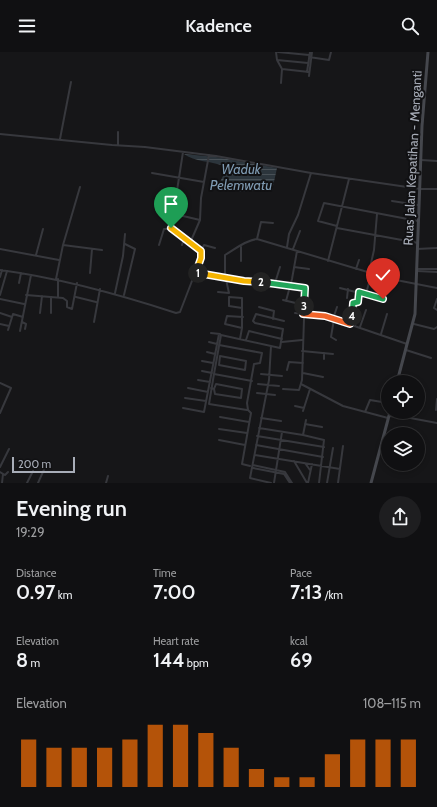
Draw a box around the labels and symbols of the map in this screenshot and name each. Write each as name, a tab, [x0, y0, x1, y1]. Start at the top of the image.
street label: Ruas Jalan Kepatihan - Menganti	[399, 70, 425, 246]
water label: Waduk Pelemwatu	[210, 160, 272, 194]
pin	[154, 187, 188, 228]
pin	[366, 258, 400, 299]
pin: 1	[188, 263, 208, 283]
pin: 2	[251, 272, 271, 292]
pin: 3	[294, 296, 314, 316]
pin: 4	[342, 306, 362, 326]
scale bar	[12, 455, 75, 474]

